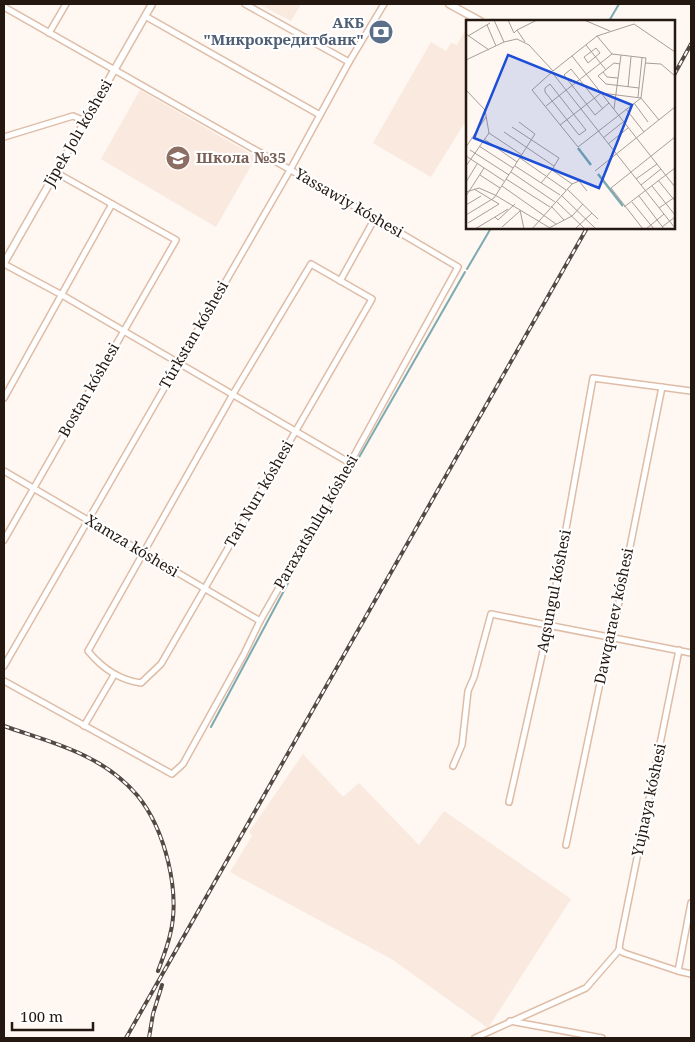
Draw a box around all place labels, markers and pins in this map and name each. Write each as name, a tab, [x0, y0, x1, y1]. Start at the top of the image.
place label: АКБ "Микрокредитбанк"	[203, 12, 364, 49]
bank icon: АКБ "Микрокредитбанк"	[368, 19, 394, 45]
school or university icon: Школа №35	[165, 145, 191, 171]
place label: Школа №35	[196, 147, 286, 167]

